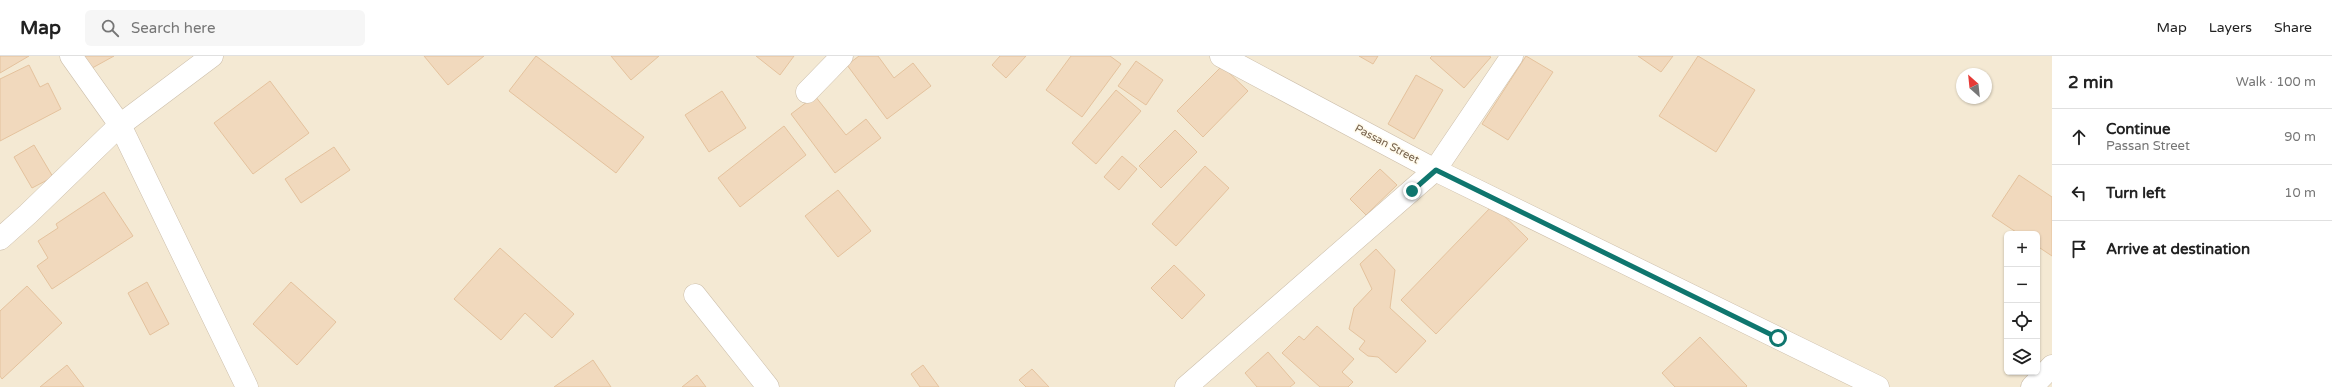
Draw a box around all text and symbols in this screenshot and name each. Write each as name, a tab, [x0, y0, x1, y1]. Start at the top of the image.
search box	[85, 10, 365, 46]
text: Map	[20, 17, 61, 39]
icon: search	[99, 17, 121, 39]
text: Search here	[131, 19, 215, 37]
text: Map	[2157, 19, 2187, 36]
text: Layers	[2209, 19, 2252, 36]
text: Share	[2274, 19, 2312, 36]
north arrow	[1956, 68, 1992, 104]
text: 2 min	[2068, 72, 2113, 93]
text: Walk · 100 m	[2236, 74, 2316, 90]
text: Continue	[2106, 120, 2170, 138]
street label: Passan Street	[1353, 122, 1421, 166]
icon: ahead	[2068, 126, 2090, 148]
text: 90 m	[2284, 129, 2316, 145]
text: Passan Street	[2106, 138, 2190, 154]
route end	[1403, 182, 1421, 200]
icon: left	[2068, 182, 2090, 204]
text: Turn left	[2106, 184, 2166, 202]
text: 10 m	[2284, 185, 2316, 201]
map controls	[2004, 231, 2040, 375]
button: +	[2004, 231, 2040, 267]
icon: arrive	[2068, 238, 2090, 260]
text: Arrive at destination	[2106, 240, 2250, 258]
button: −	[2004, 267, 2040, 303]
button: locate	[2004, 303, 2040, 339]
route start	[1769, 329, 1787, 347]
button: layers	[2004, 339, 2040, 375]

